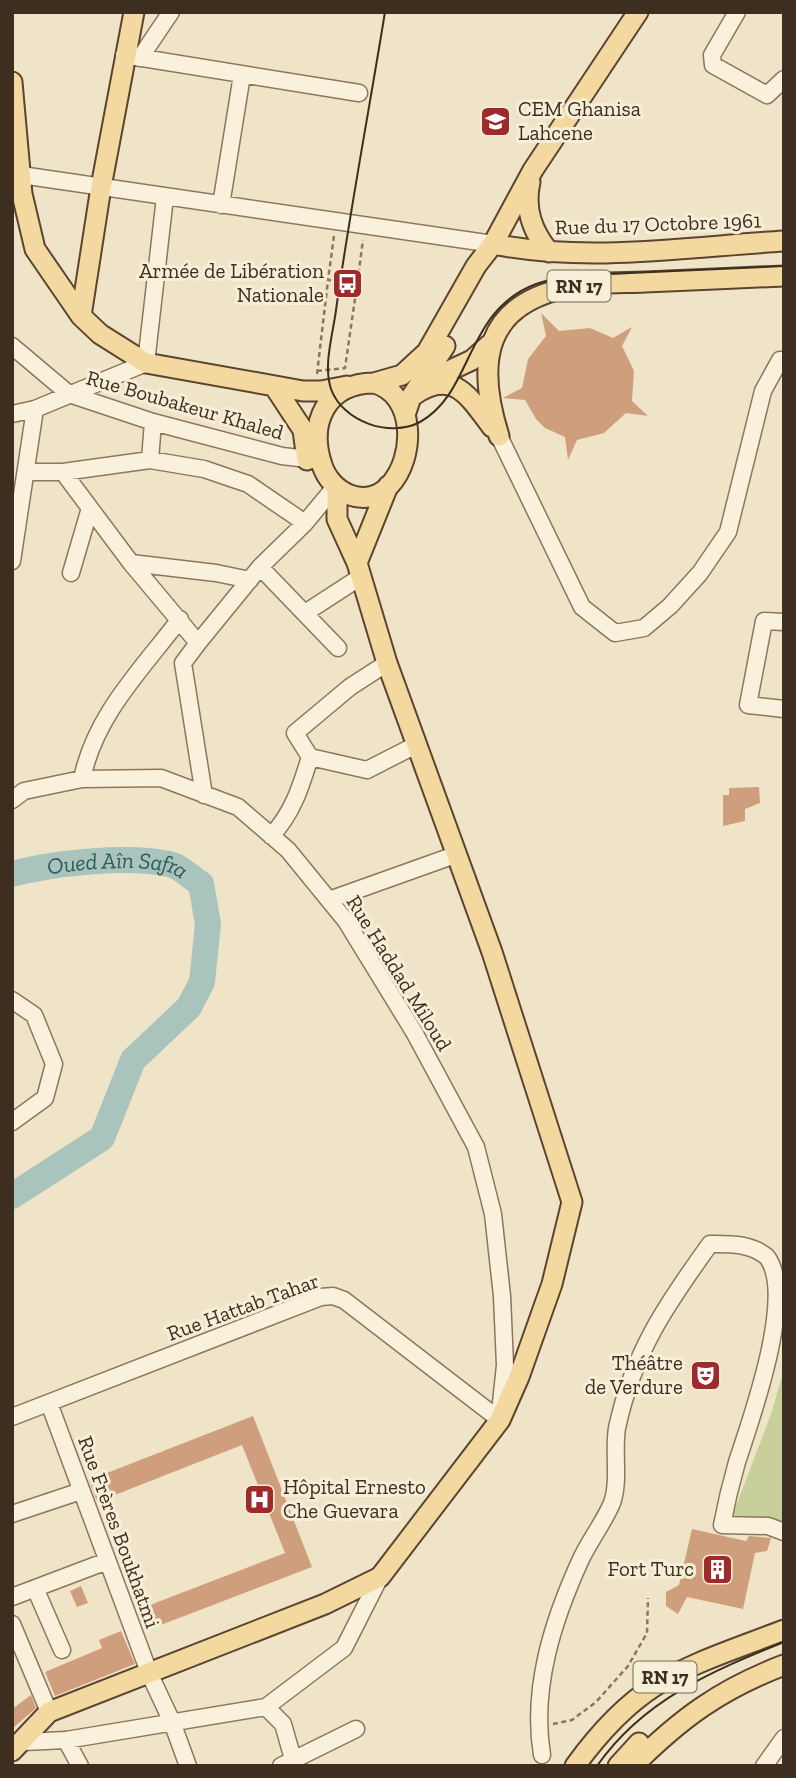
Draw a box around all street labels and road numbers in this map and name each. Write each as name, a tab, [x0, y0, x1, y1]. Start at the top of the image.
street label: Rue du 17 Octobre 1961	[554, 207, 762, 240]
road number: RN 17	[548, 270, 610, 302]
street label: Rue Boubakeur Khaled	[84, 364, 287, 445]
street label: Rue Haddad Miloud	[341, 890, 458, 1056]
street label: Rue Hattab Tahar	[163, 1267, 322, 1346]
street label: Rue Frères Boukhatmi	[73, 1433, 166, 1631]
road number: RN 17	[634, 1662, 696, 1693]

